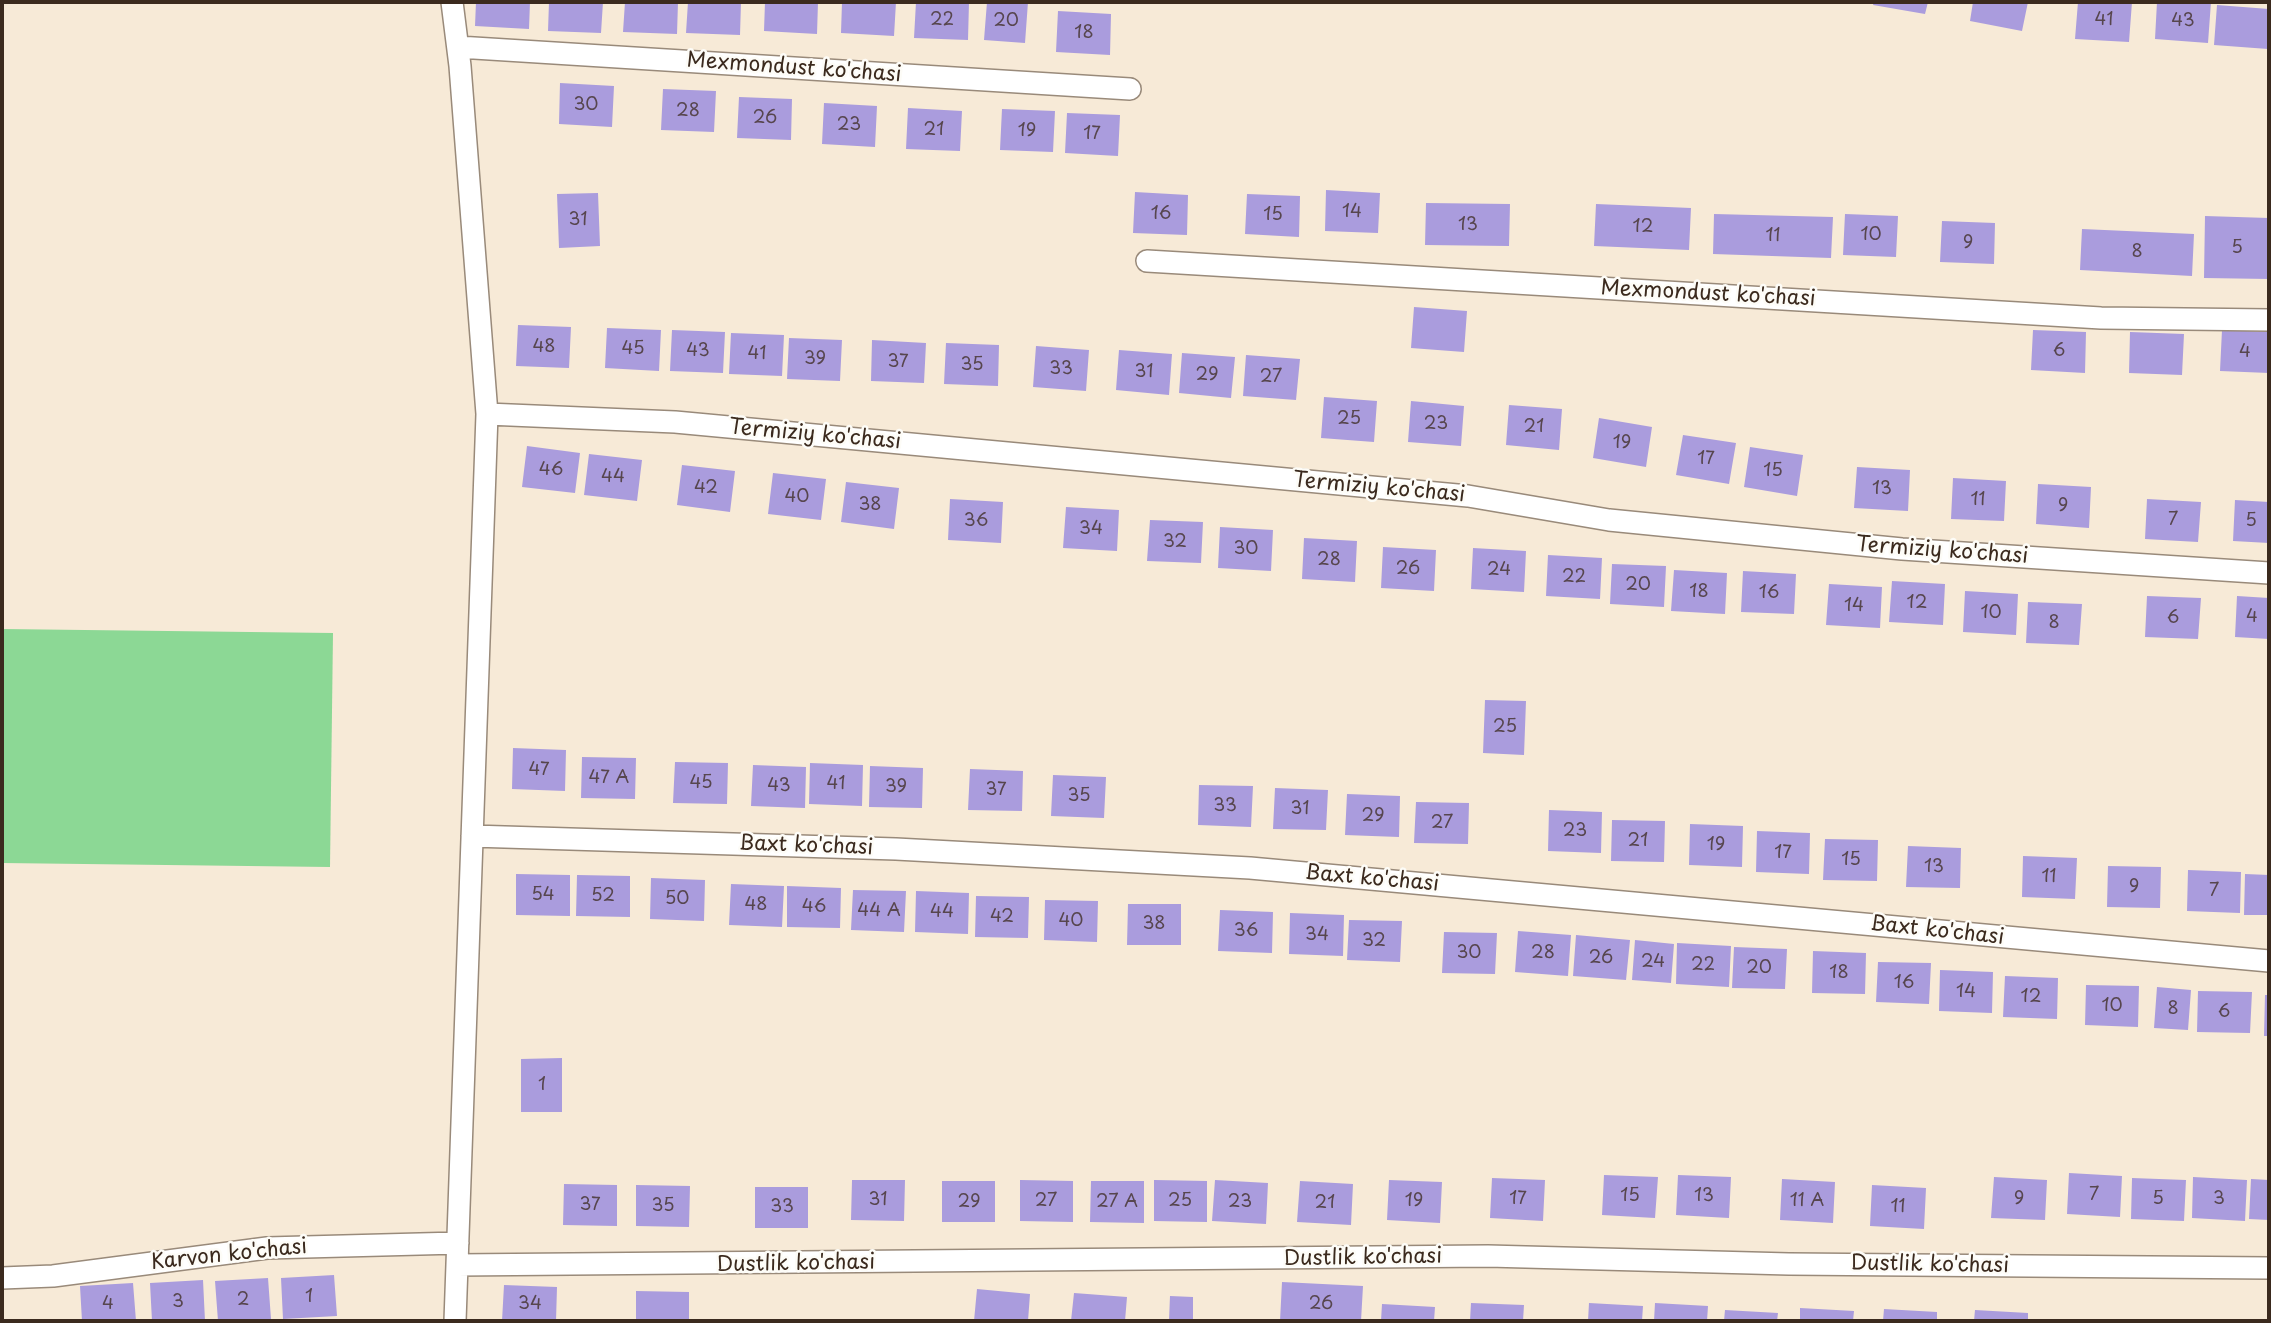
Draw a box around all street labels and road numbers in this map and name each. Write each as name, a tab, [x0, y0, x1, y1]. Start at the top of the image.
street label: Mexmondust ko'chasi	[686, 48, 902, 88]
street label: Mexmondust ko'chasi	[1600, 276, 1816, 312]
street label: Termiziy ko'chasi	[728, 415, 902, 455]
street label: Termiziy ko'chasi	[1292, 468, 1466, 508]
street label: Termiziy ko'chasi	[1855, 532, 2029, 570]
street label: Baxt ko'chasi	[738, 831, 874, 861]
street label: Baxt ko'chasi	[1304, 861, 1440, 897]
street label: Baxt ko'chasi	[1869, 911, 2005, 951]
street label: Karvon ko'chasi	[150, 1234, 308, 1276]
street label: Dustlik ko'chasi	[1284, 1244, 1442, 1272]
street label: Dustlik ko'chasi	[717, 1250, 875, 1278]
street label: Dustlik ko'chasi	[1851, 1251, 2009, 1279]

